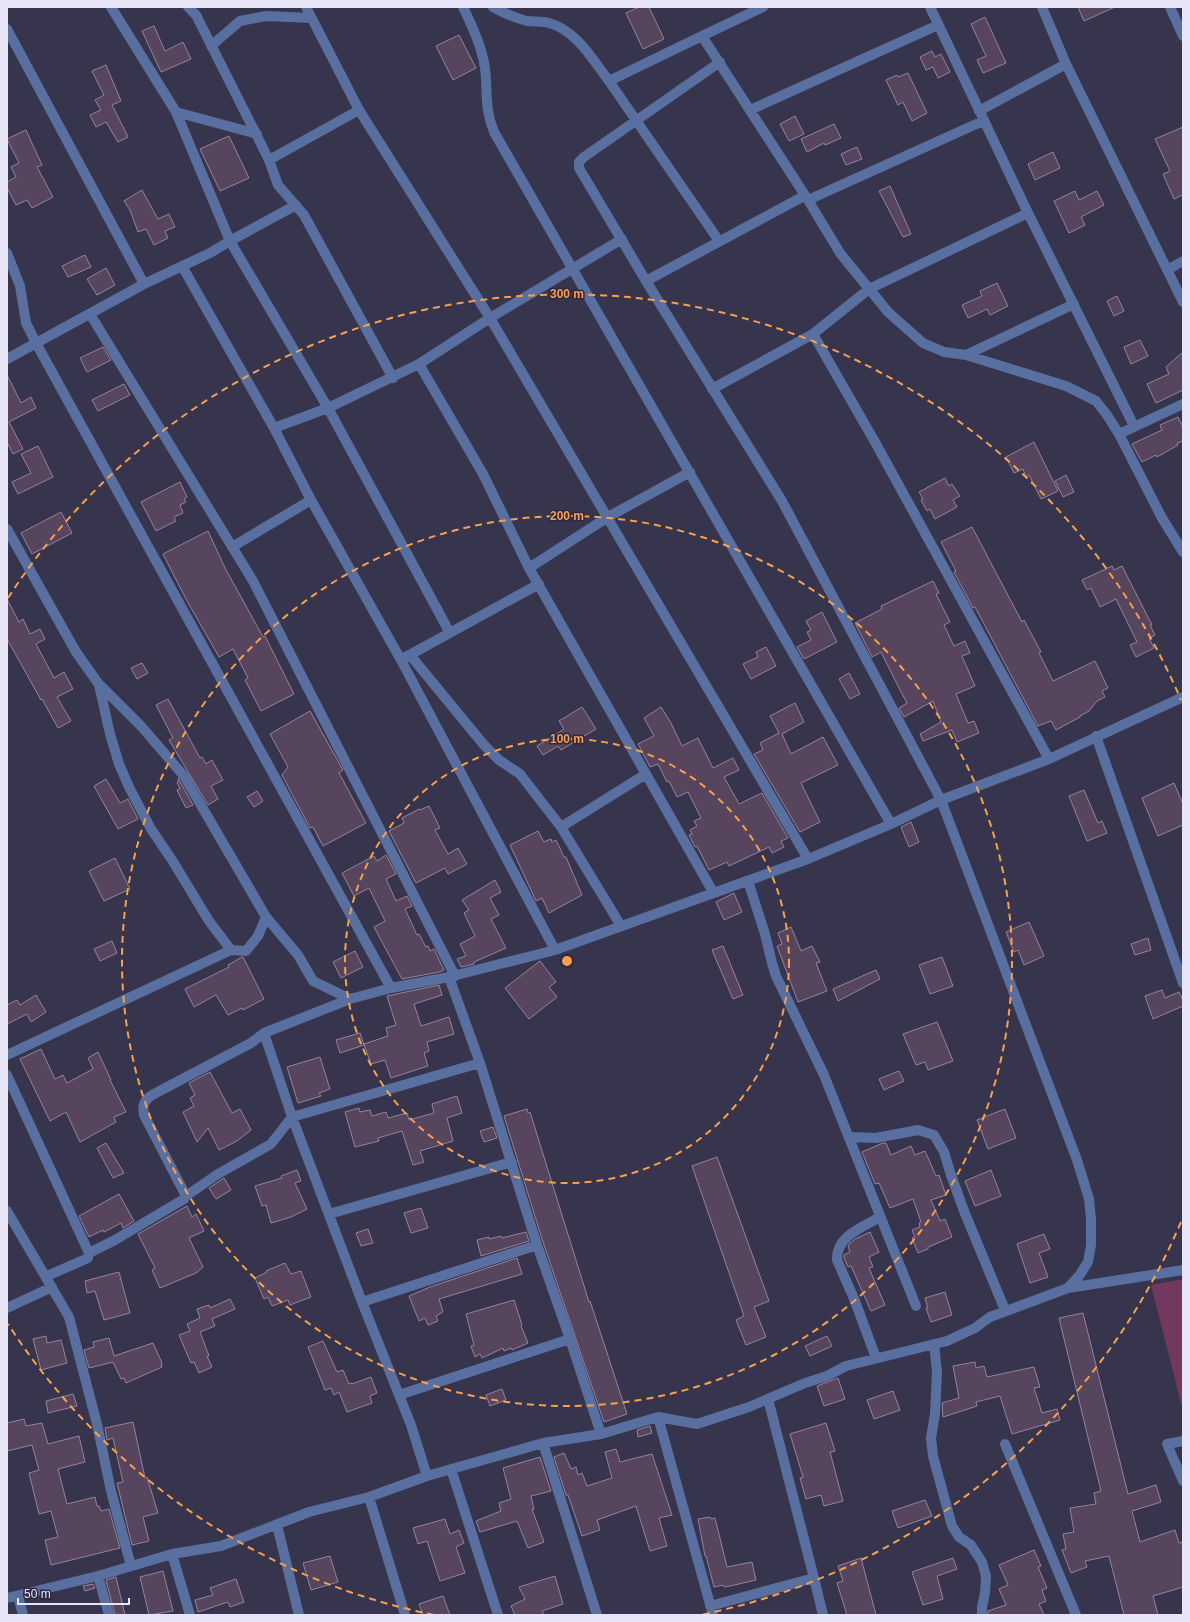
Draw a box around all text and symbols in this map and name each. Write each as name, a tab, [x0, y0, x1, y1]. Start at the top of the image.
text: 300 m	[550, 287, 584, 301]
text: 200 m	[550, 509, 584, 523]
text: 100 m	[550, 732, 584, 746]
centre of rings	[560, 954, 574, 968]
scale bar	[18, 1580, 129, 1606]
text: 50 m	[24, 1587, 51, 1601]

